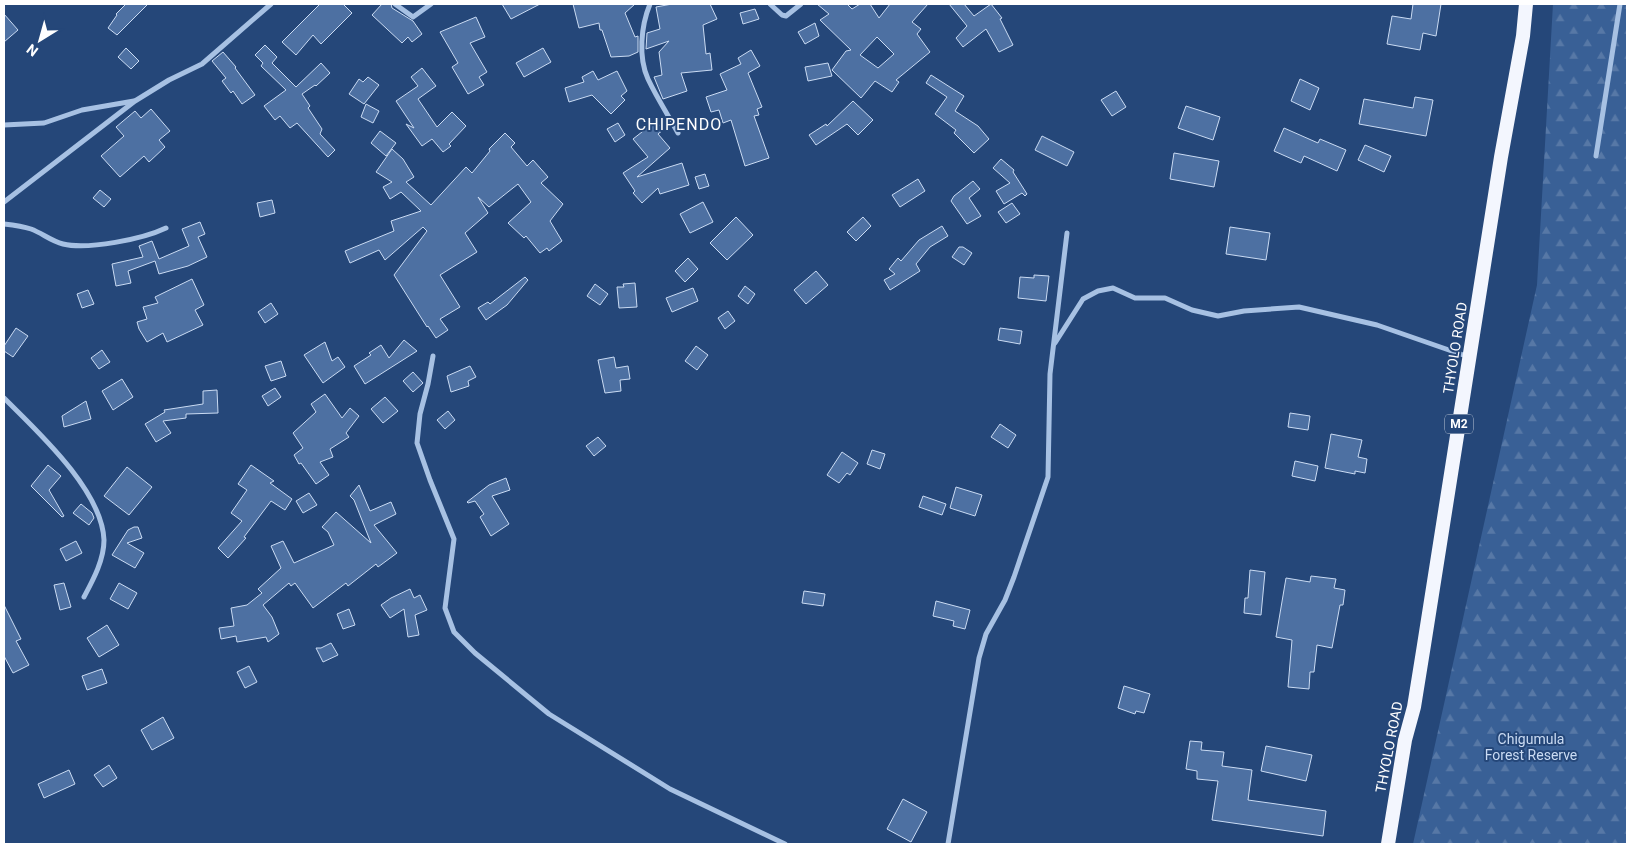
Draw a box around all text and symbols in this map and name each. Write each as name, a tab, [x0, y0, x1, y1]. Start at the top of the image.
north arrow	[15, 15, 65, 65]
text: N	[23, 41, 41, 60]
district label: CHIPENDO	[636, 115, 722, 134]
street label: THYOLO ROAD	[1440, 301, 1470, 395]
road number: M2	[1445, 414, 1473, 434]
street label: THYOLO ROAD	[1372, 700, 1406, 794]
park label: Chigumula Forest Reserve	[1485, 731, 1577, 763]

